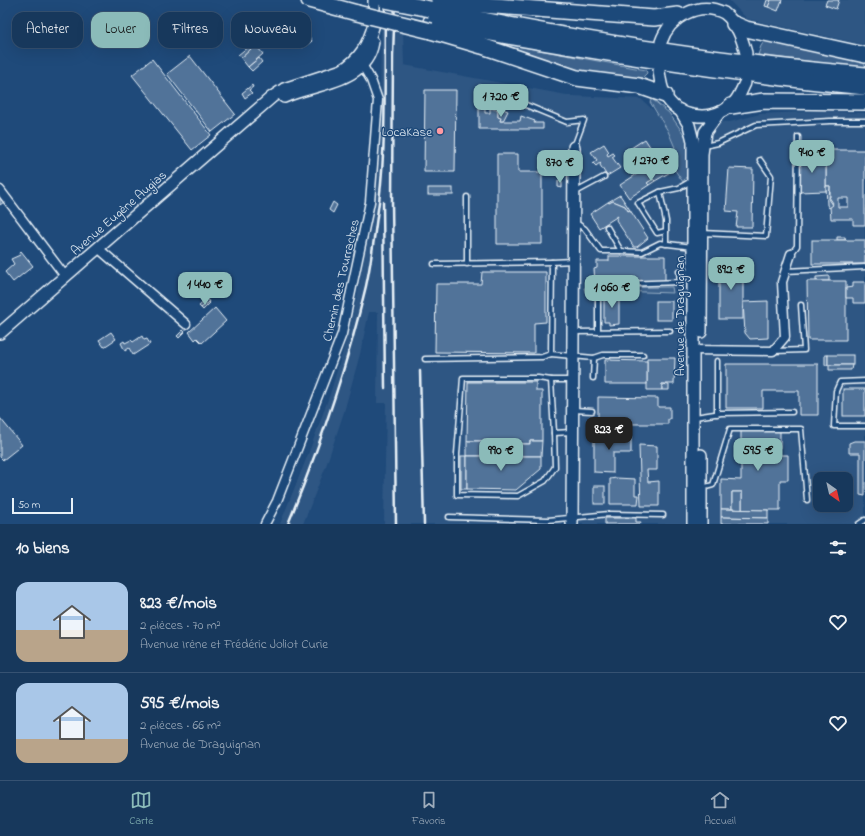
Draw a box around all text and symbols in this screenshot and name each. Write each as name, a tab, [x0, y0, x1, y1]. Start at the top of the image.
chip: Acheter	[12, 12, 83, 48]
chip: Louer	[91, 12, 150, 48]
chip: Filtres	[158, 12, 223, 48]
chip: Nouveau	[231, 12, 311, 48]
pin: 1 720 €	[464, 84, 538, 118]
text: 1 720 €	[482, 87, 520, 106]
place label: LocaKase	[382, 123, 432, 142]
marker: LocaKase	[435, 126, 445, 136]
pin: 940 €	[784, 140, 840, 174]
text: 940 €	[798, 143, 826, 162]
pin: 1 270 €	[614, 148, 688, 182]
pin: 870 €	[532, 150, 588, 184]
text: 1 270 €	[632, 151, 670, 170]
text: 870 €	[546, 153, 574, 172]
street label: Avenue Eugène Augias	[67, 166, 172, 261]
street label: Chemin des Tourraches	[318, 217, 365, 343]
street label: Avenue de Draguignan	[671, 256, 691, 376]
pin: 892 €	[703, 257, 759, 291]
text: 892 €	[717, 260, 745, 279]
pin: 1 440 €	[168, 272, 242, 306]
text: 1 440 €	[187, 275, 223, 294]
pin: 1 060 €	[575, 275, 649, 309]
text: 1 060 €	[594, 278, 630, 297]
pin: 823 €	[581, 417, 637, 451]
text: 823 €	[594, 420, 624, 439]
pin: 990 €	[473, 438, 529, 472]
pin: 595 €	[730, 438, 786, 472]
text: 990 €	[488, 441, 514, 460]
text: 595 €	[742, 441, 774, 460]
north arrow	[813, 472, 853, 512]
map controls	[813, 472, 853, 512]
scale bar	[12, 496, 73, 515]
text: 50 m	[18, 497, 40, 513]
text: 10 biens	[16, 536, 70, 561]
icon: filters	[827, 537, 849, 559]
text: 823 €/mois	[140, 591, 217, 616]
icon: home	[48, 598, 96, 646]
icon: heart	[827, 611, 849, 633]
text: 2 pièces · 70 m²	[140, 616, 221, 635]
text: Avenue Irène et Frédéric Joliot Curie	[140, 635, 328, 654]
text: 595 €/mois	[140, 691, 220, 716]
icon: home	[48, 699, 96, 747]
icon: heart	[827, 712, 849, 734]
text: 2 pièces · 66 m²	[140, 716, 221, 735]
text: Avenue de Draguignan	[140, 735, 260, 754]
tab: Carte	[129, 789, 153, 829]
tab: Favoris	[412, 789, 446, 829]
tab: Accueil	[704, 789, 736, 829]

